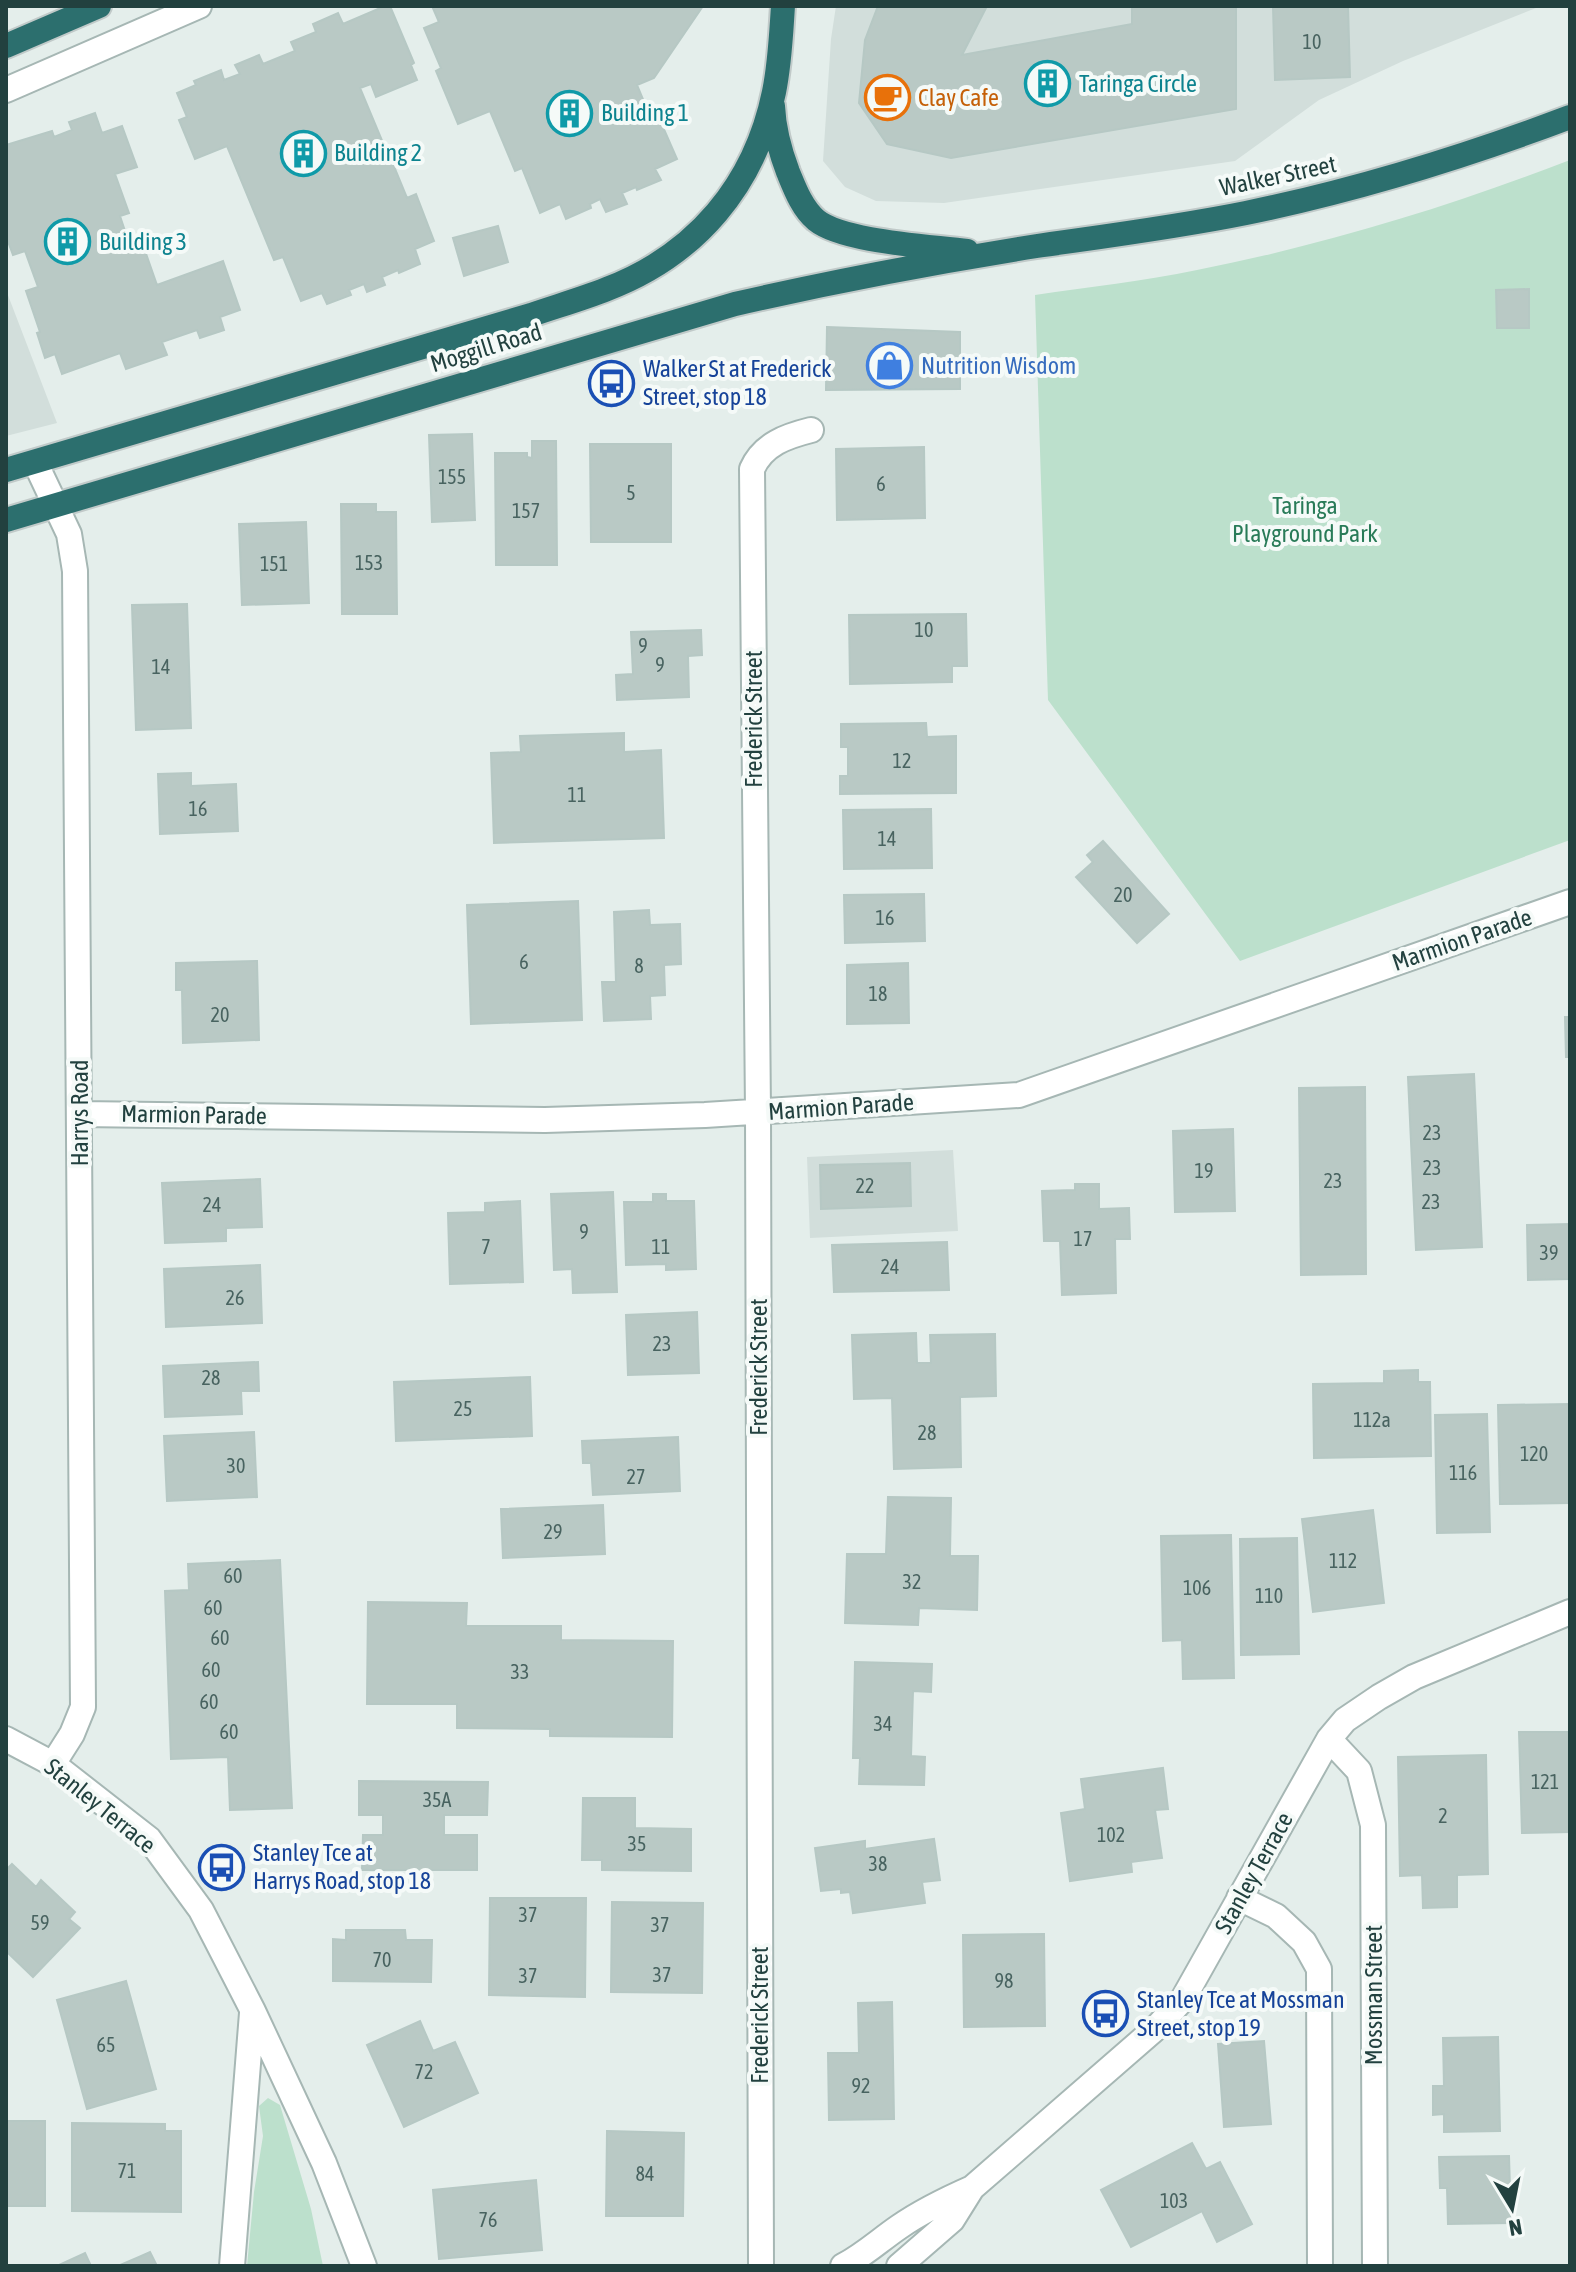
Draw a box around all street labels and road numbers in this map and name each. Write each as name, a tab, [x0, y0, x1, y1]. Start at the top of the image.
street label: Walker Street	[1217, 150, 1339, 201]
street label: Moggill Road	[427, 318, 545, 377]
street label: Frederick Street	[740, 650, 767, 788]
street label: Marmion Parade	[1389, 903, 1535, 976]
street label: Harrys Road	[66, 1060, 93, 1166]
street label: Marmion Parade	[767, 1088, 915, 1125]
street label: Marmion Parade	[121, 1100, 267, 1129]
street label: Frederick Street	[745, 1298, 772, 1436]
street label: Stanley Terrace	[40, 1753, 161, 1858]
street label: Stanley Terrace	[1209, 1807, 1298, 1938]
street label: Mossman Street	[1360, 1925, 1387, 2065]
street label: Frederick Street	[746, 1946, 773, 2084]

